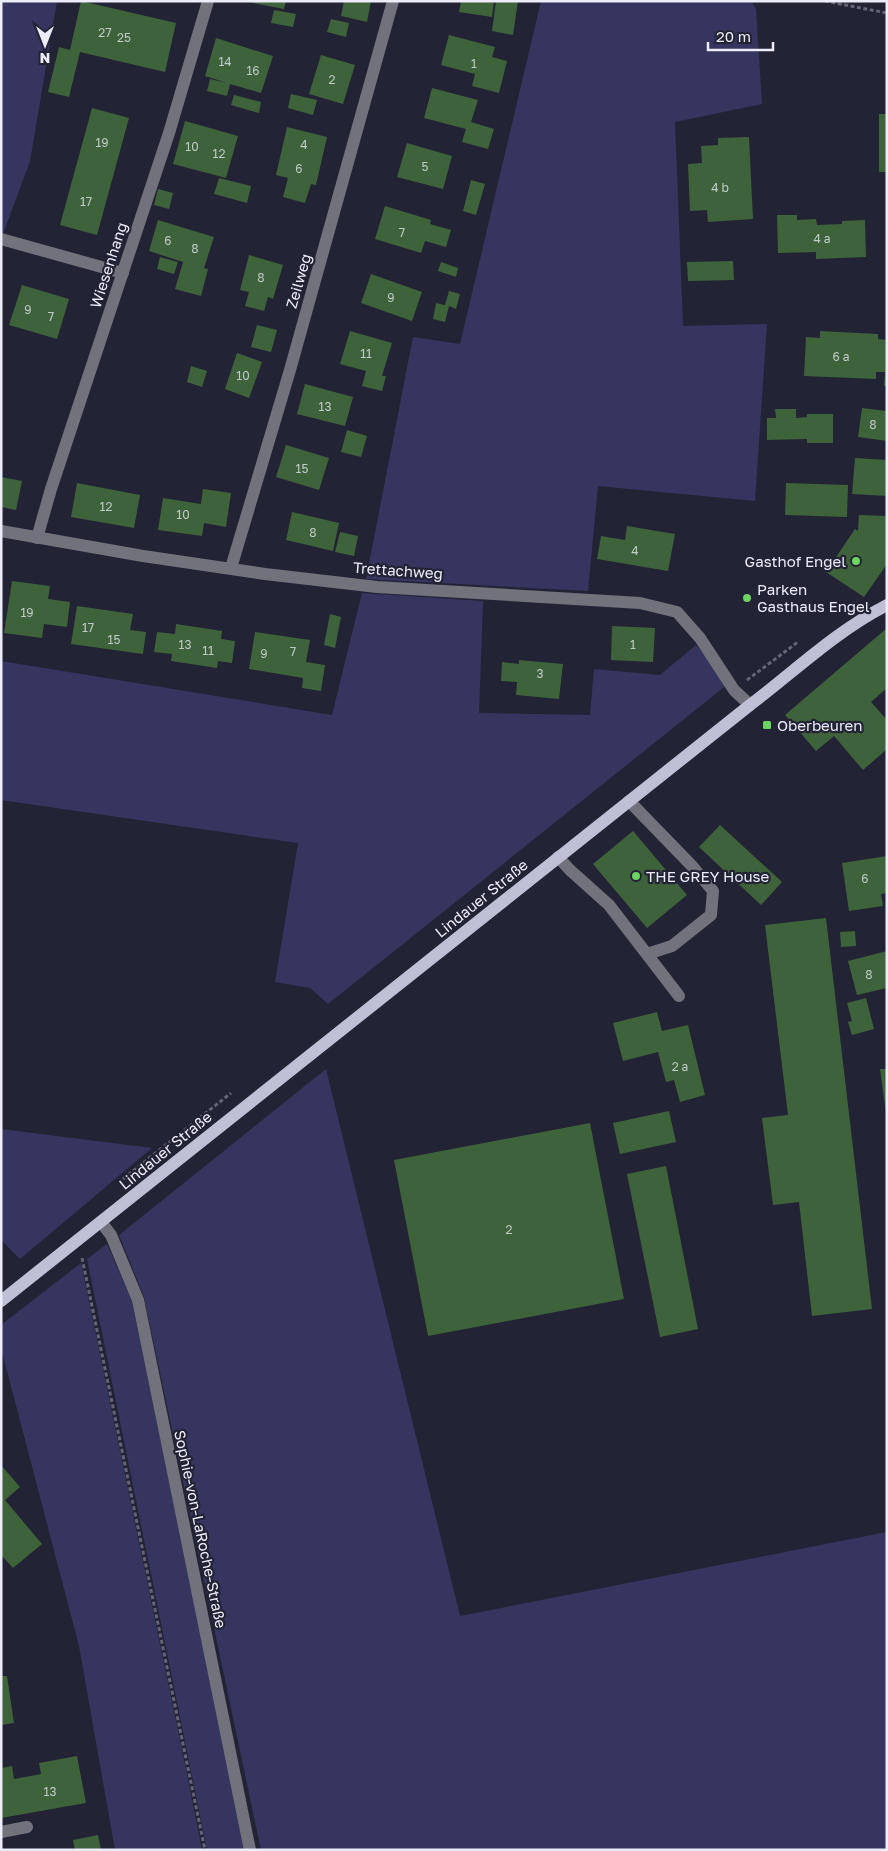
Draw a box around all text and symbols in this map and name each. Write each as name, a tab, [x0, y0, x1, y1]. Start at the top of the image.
north arrow	[20, 20, 70, 70]
scale bar	[708, 20, 773, 52]
house number: 27	[98, 25, 112, 40]
text: 20 m	[716, 27, 751, 45]
house number: 25	[117, 30, 131, 45]
text: N	[40, 50, 50, 67]
house number: 14	[218, 54, 232, 69]
house number: 1	[471, 56, 477, 71]
house number: 16	[246, 63, 260, 78]
house number: 2	[329, 72, 336, 87]
house number: 19	[95, 135, 109, 150]
house number: 4	[300, 137, 308, 152]
house number: 10	[185, 139, 199, 154]
house number: 12	[213, 146, 225, 161]
house number: 5	[422, 159, 429, 174]
house number: 6	[295, 161, 303, 176]
house number: 4 b	[711, 180, 729, 195]
house number: 17	[80, 194, 92, 209]
street label: Wiesenhang	[86, 220, 130, 310]
house number: 7	[399, 225, 405, 240]
house number: 4 a	[813, 231, 831, 246]
house number: 6	[164, 233, 172, 248]
house number: 8	[191, 241, 199, 256]
street label: Zeilweg	[282, 252, 314, 310]
house number: 8	[257, 270, 265, 285]
house number: 9	[387, 290, 395, 305]
house number: 9	[24, 302, 32, 317]
house number: 7	[48, 309, 54, 324]
house number: 11	[360, 346, 372, 361]
house number: 6 a	[832, 349, 850, 364]
house number: 10	[236, 368, 250, 383]
house number: 13	[319, 399, 331, 414]
house number: 8	[869, 417, 877, 432]
house number: 15	[296, 461, 308, 476]
house number: 12	[100, 499, 112, 514]
house number: 10	[176, 507, 190, 522]
house number: 8	[309, 525, 317, 540]
house number: 4	[631, 543, 639, 558]
place label: Gasthof Engel	[745, 552, 846, 570]
marker: Gasthof Engel	[850, 555, 862, 567]
street label: Trettachweg	[353, 558, 443, 582]
place label: Parken Gasthaus Engel	[757, 580, 870, 615]
marker: Parken Gasthaus Engel	[741, 592, 753, 604]
house number: 19	[20, 605, 34, 620]
house number: 17	[82, 620, 94, 635]
house number: 15	[108, 632, 120, 647]
house number: 13	[179, 637, 191, 652]
house number: 1	[630, 637, 636, 652]
house number: 11	[202, 643, 214, 658]
house number: 7	[290, 644, 296, 659]
house number: 9	[260, 646, 268, 661]
house number: 3	[536, 666, 544, 681]
place label: Oberbeuren	[777, 716, 863, 734]
marker: Oberbeuren	[761, 719, 773, 731]
street label: Lindauer Straße	[431, 855, 531, 941]
place label: THE GREY House	[646, 867, 769, 885]
marker: THE GREY House	[630, 870, 642, 882]
house number: 6	[861, 871, 869, 886]
house number: 8	[865, 967, 873, 982]
house number: 2 a	[672, 1059, 688, 1074]
street label: Lindauer Straße	[115, 1107, 215, 1193]
house number: 2	[506, 1222, 513, 1237]
street label: Sophie-von-LaRoche-Straße	[171, 1428, 231, 1630]
house number: 13	[44, 1784, 56, 1799]

